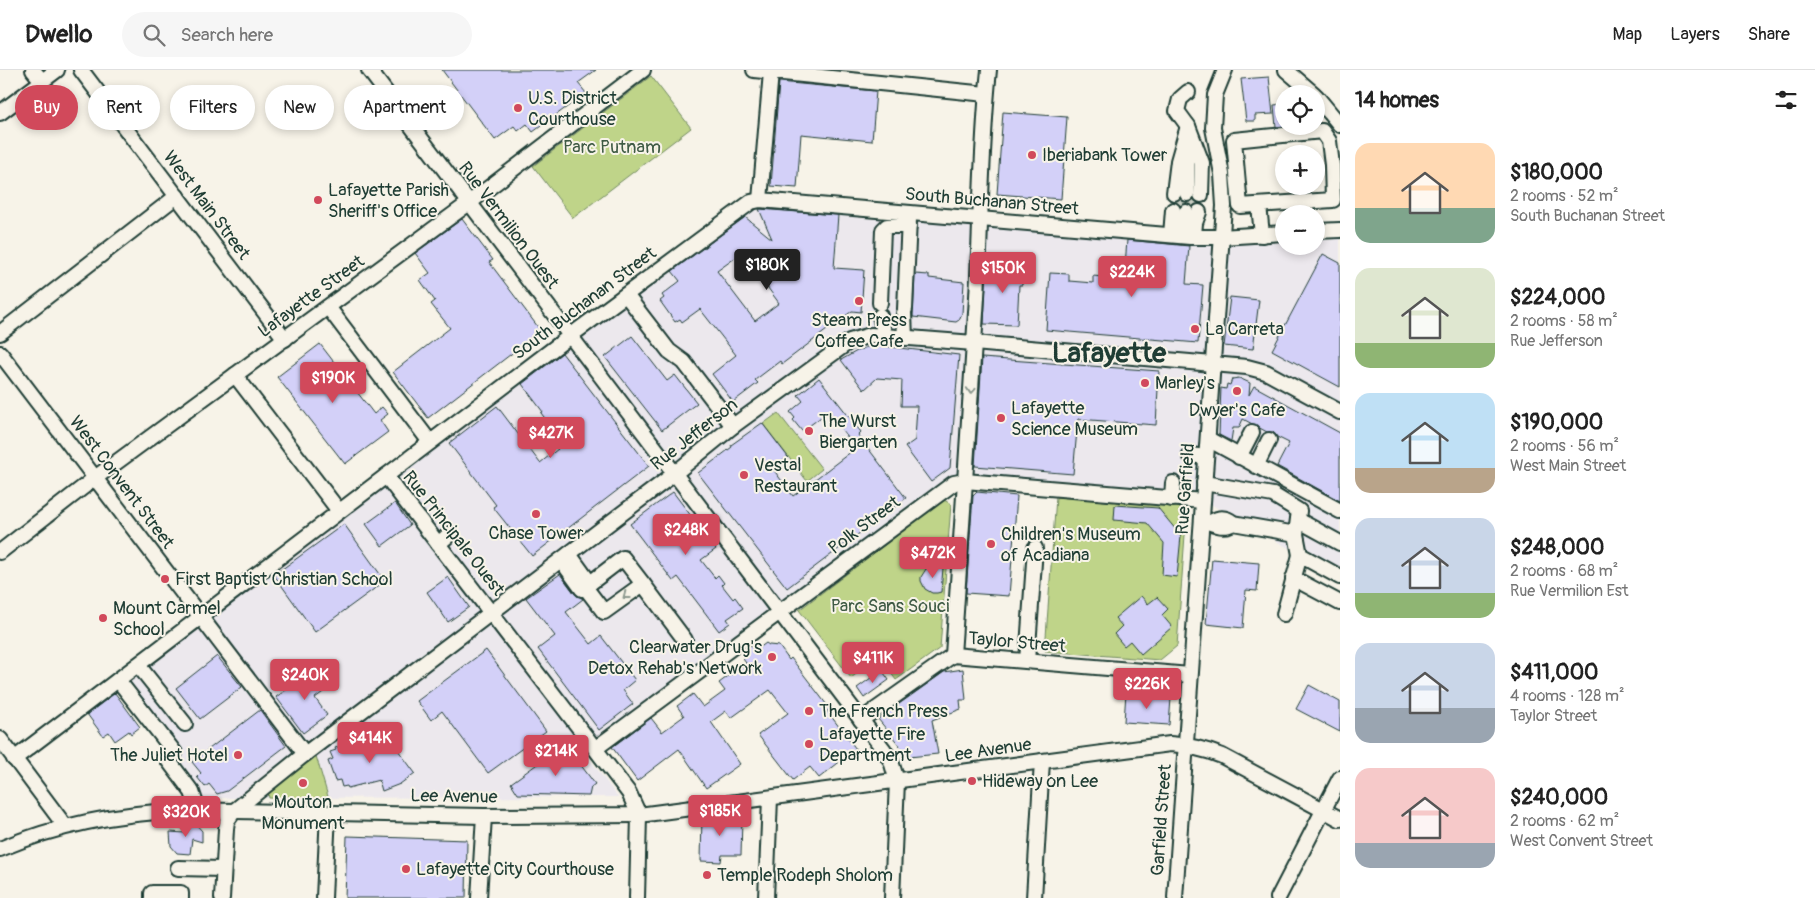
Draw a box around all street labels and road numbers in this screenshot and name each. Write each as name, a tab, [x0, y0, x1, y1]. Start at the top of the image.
street label: West Main Street	[158, 146, 256, 265]
street label: Rue Vermilion Ouest	[453, 157, 564, 294]
street label: South Buchanan Street	[904, 182, 1081, 221]
street label: South Buchanan Street	[508, 241, 661, 365]
street label: Lafayette Street	[254, 250, 370, 343]
street label: Rue Jefferson	[646, 393, 743, 476]
street label: West Convent Street	[64, 411, 180, 554]
street label: Rue Garfield	[1171, 443, 1200, 535]
street label: Rue Principale Ouest	[398, 466, 510, 601]
street label: Polk Street	[824, 490, 905, 560]
street label: Taylor Street	[967, 627, 1068, 658]
street label: Lee Avenue	[943, 733, 1033, 768]
street label: Garfield Street	[1146, 763, 1177, 877]
street label: Lee Avenue	[410, 784, 498, 809]

